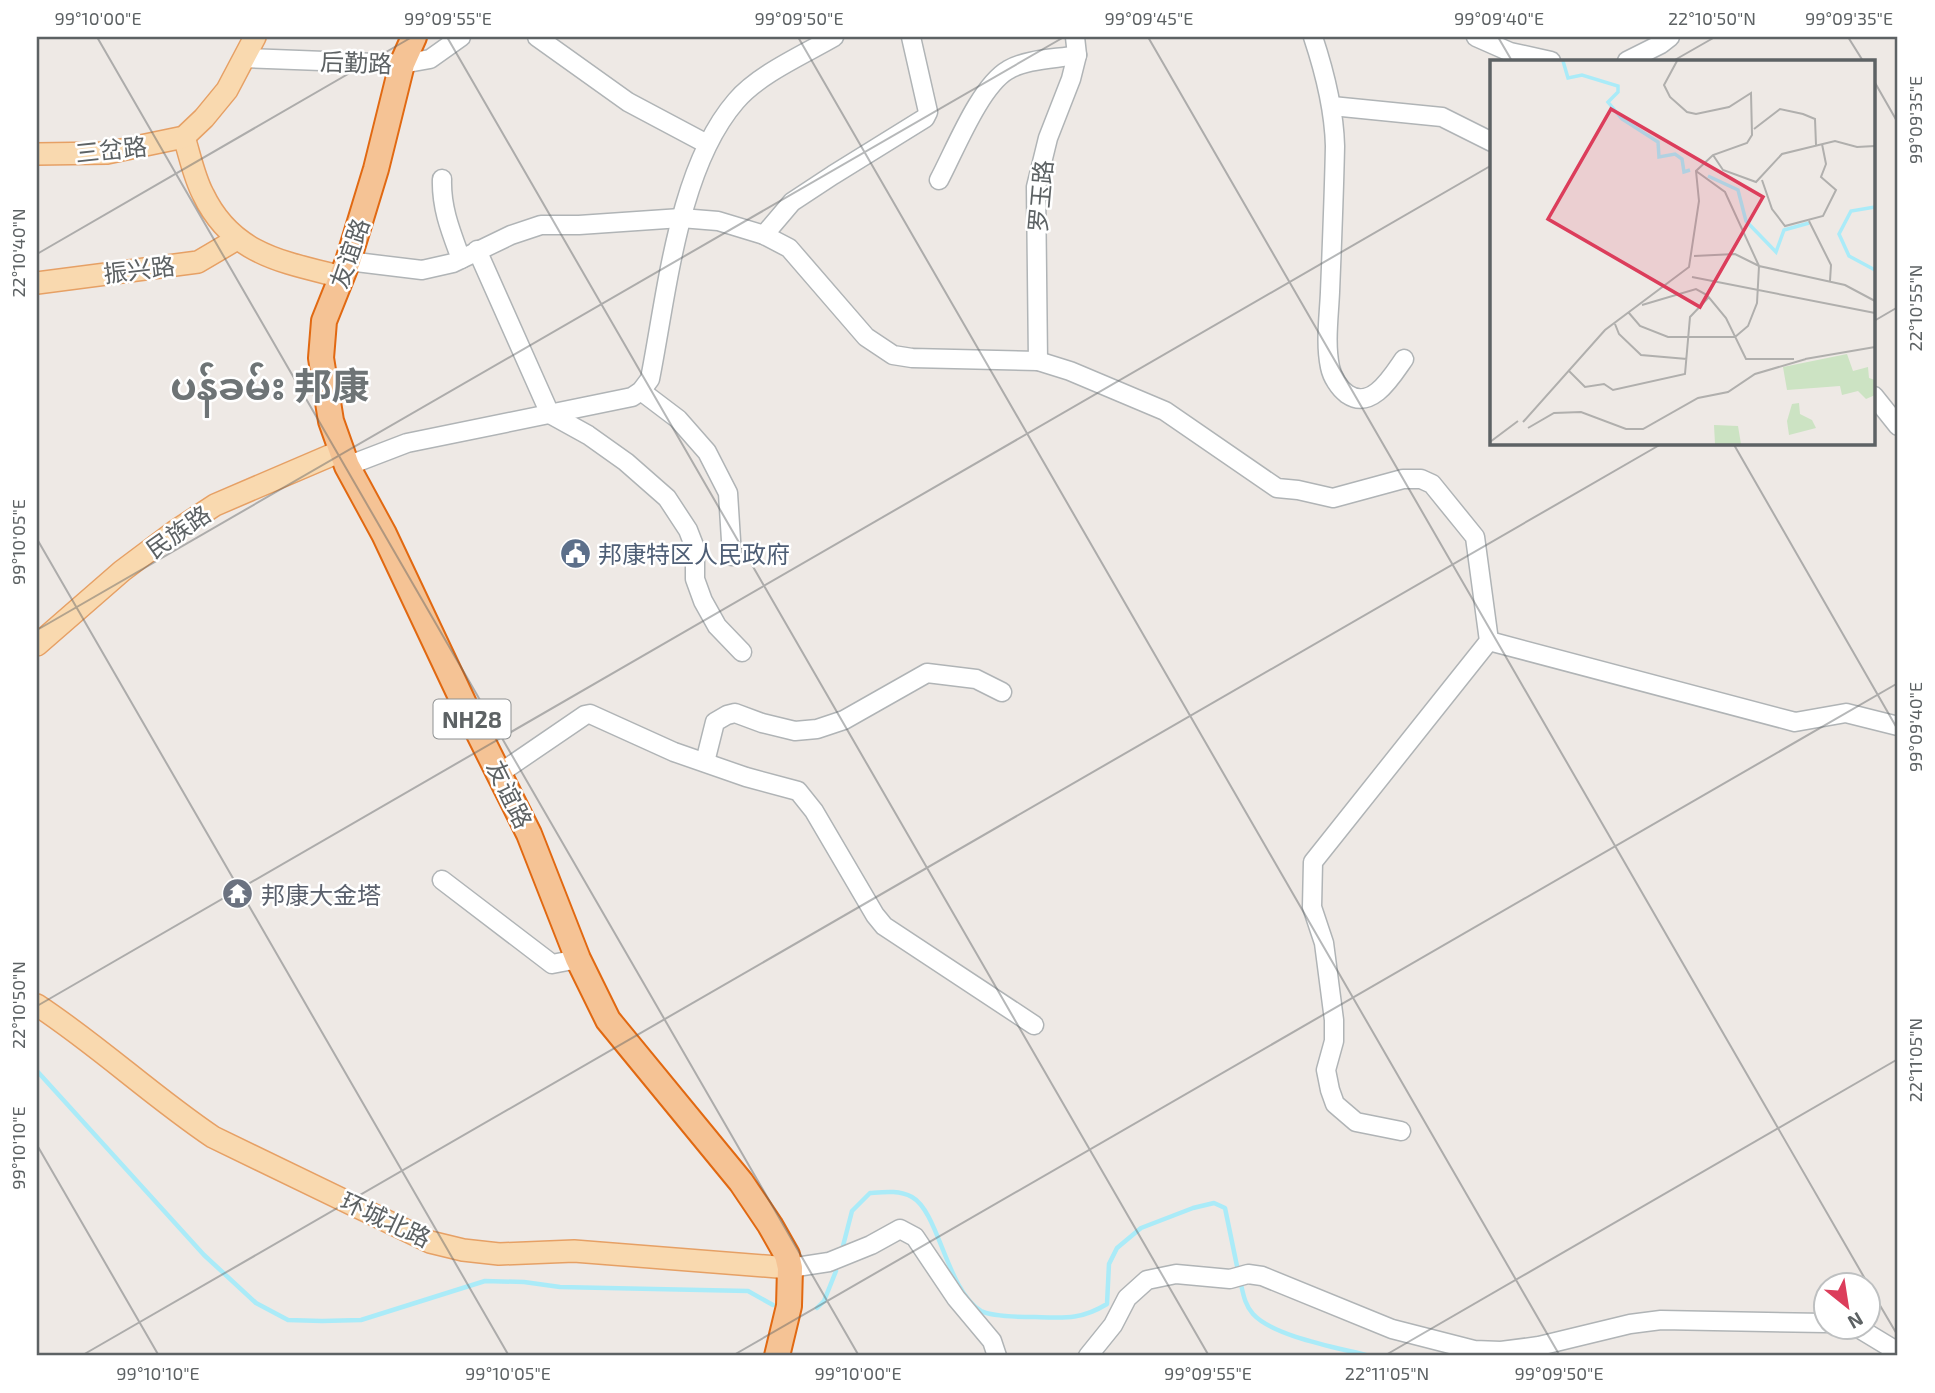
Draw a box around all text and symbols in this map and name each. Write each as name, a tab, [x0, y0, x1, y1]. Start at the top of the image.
text: 99°10'00"E	[54, 7, 142, 29]
text: 99°09'55"E	[404, 7, 492, 29]
text: 99°09'50"E	[755, 7, 843, 29]
text: 99°09'45"E	[1105, 7, 1193, 29]
text: 99°09'40"E	[1454, 7, 1544, 29]
text: 22°10'50"N	[1668, 7, 1756, 29]
text: 99°09'35"E	[1805, 7, 1893, 29]
street label: 后勤路	[320, 46, 392, 78]
inset map	[1490, 60, 1876, 444]
text: 99°09'35"E	[1904, 76, 1926, 164]
street label: 三岔路	[74, 131, 148, 167]
street label: 罗玉路	[1022, 159, 1058, 233]
text: 22°10'40"N	[7, 208, 29, 298]
street label: 友谊路	[324, 214, 374, 292]
street label: 振兴路	[102, 250, 176, 288]
text: 22°10'55"N	[1904, 265, 1926, 351]
district label: ပန်ခမ်း 邦康	[170, 362, 370, 418]
street label: 民族路	[140, 498, 216, 564]
text: 99°10'05"E	[7, 499, 29, 585]
public building icon: 邦康特区人民政府	[558, 536, 592, 570]
place label: 邦康特区人民政府	[598, 539, 790, 568]
text: 99°09'40"E	[1904, 682, 1926, 772]
road number: NH28	[434, 699, 510, 738]
street label: 友谊路	[481, 755, 539, 833]
temple icon: 邦康大金塔	[221, 877, 255, 911]
place label: 邦康大金塔	[261, 880, 381, 909]
text: 22°10'50"N	[7, 961, 29, 1049]
text: 22°11'05"N	[1904, 1018, 1926, 1102]
text: 99°10'10"E	[7, 1106, 29, 1190]
street label: 环城北路	[336, 1186, 436, 1252]
north arrow	[1812, 1270, 1882, 1340]
text: N	[1844, 1308, 1867, 1335]
text: 99°10'10"E	[116, 1362, 200, 1384]
text: 99°10'05"E	[465, 1362, 551, 1384]
text: 99°10'00"E	[814, 1362, 902, 1384]
text: 99°09'55"E	[1164, 1362, 1252, 1384]
text: 22°11'05"N	[1345, 1362, 1429, 1384]
text: 99°09'50"E	[1515, 1362, 1603, 1384]

